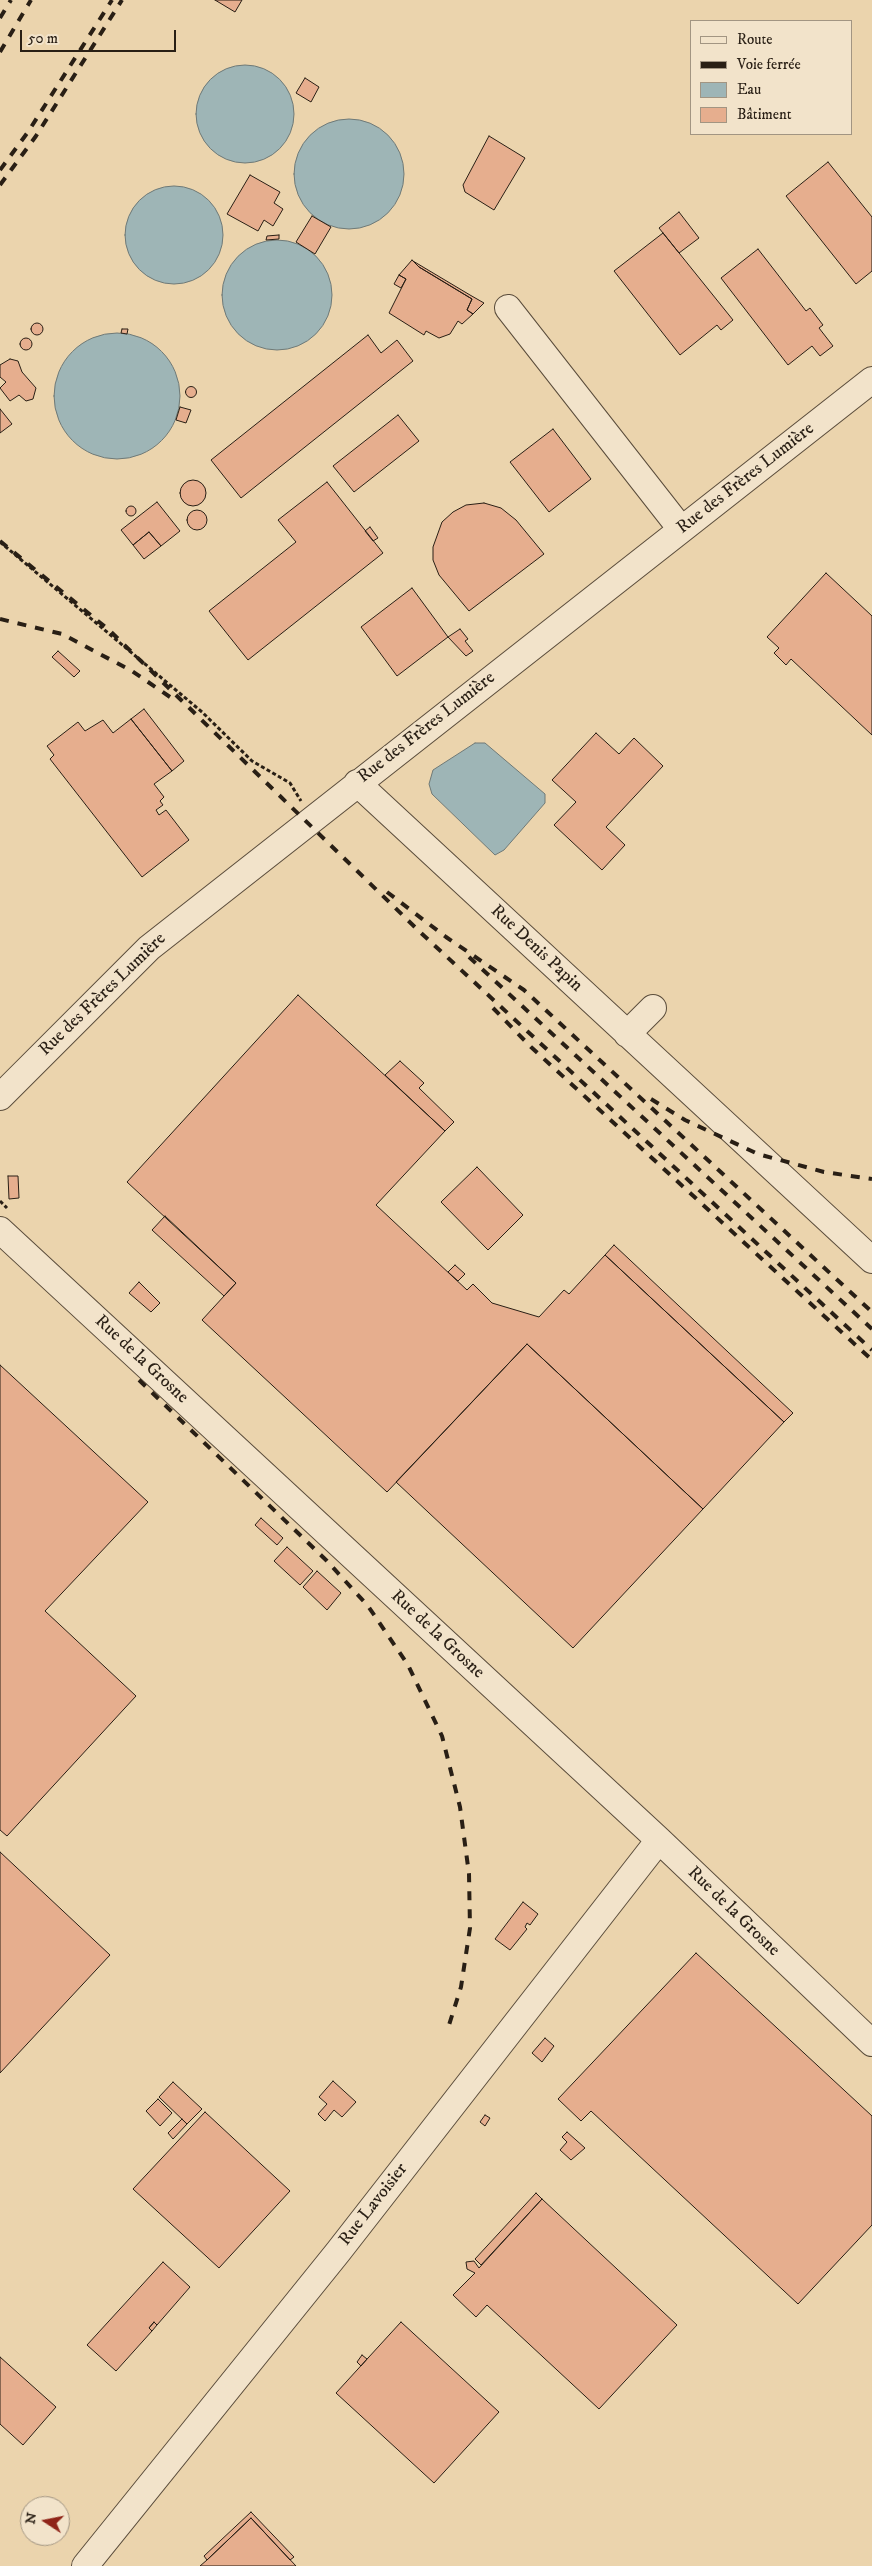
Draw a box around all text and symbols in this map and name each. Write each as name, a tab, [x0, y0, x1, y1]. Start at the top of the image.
scale bar	[22, 20, 179, 52]
legend	[690, 20, 852, 135]
text: 50 m	[28, 29, 58, 48]
text: Route	[737, 30, 772, 49]
text: Voie ferrée	[737, 55, 801, 74]
text: Eau	[737, 80, 761, 99]
text: Bâtiment	[737, 105, 792, 124]
street label: Rue des Frères Lumière	[673, 419, 819, 539]
street label: Rue des Frères Lumière	[354, 668, 500, 788]
street label: Rue Denis Papin	[486, 901, 586, 997]
street label: Rue des Frères Lumière	[35, 929, 171, 1061]
street label: Rue de la Grosne	[90, 1311, 192, 1409]
street label: Rue de la Grosne	[386, 1586, 488, 1684]
street label: Rue de la Grosne	[682, 1863, 784, 1961]
street label: Rue Lavoisier	[335, 2160, 413, 2250]
north arrow	[20, 2496, 70, 2546]
text: N	[21, 2511, 41, 2526]

